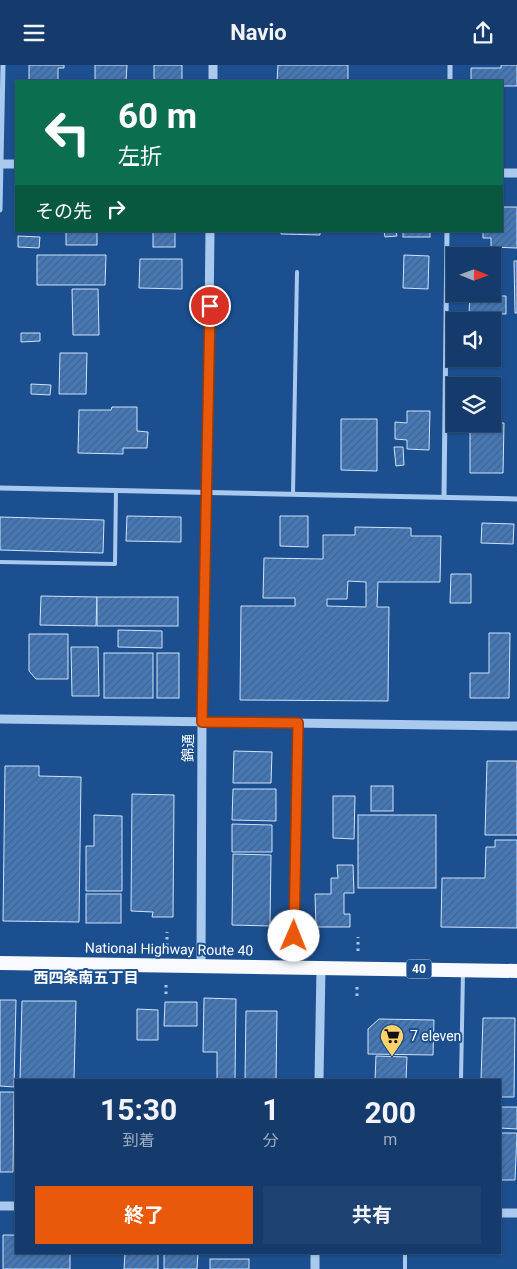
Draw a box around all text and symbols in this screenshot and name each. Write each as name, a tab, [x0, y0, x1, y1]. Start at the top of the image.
icon: menu	[20, 19, 48, 47]
icon: share	[469, 19, 497, 47]
text: Navio	[230, 20, 287, 45]
text: 60 m	[118, 96, 197, 137]
icon: left	[35, 100, 100, 165]
text: 左折	[118, 144, 162, 169]
icon: right	[102, 195, 130, 223]
text: その先	[35, 200, 92, 223]
north arrow	[446, 247, 501, 303]
map controls	[446, 247, 501, 432]
pin	[189, 285, 231, 327]
icon: arrive	[196, 292, 224, 320]
button: sound	[446, 312, 501, 367]
button: layers	[446, 377, 501, 432]
street label: 錦通	[180, 734, 196, 762]
position arrow	[267, 909, 319, 961]
street label: National Highway Route 40	[85, 940, 253, 958]
road number: 40	[406, 959, 432, 979]
district label: 西四条南五丁目	[33, 969, 139, 987]
supermarket icon: 7 eleven	[379, 1023, 405, 1057]
place label: 7 eleven	[410, 1028, 461, 1044]
text: 15:30	[100, 1092, 177, 1127]
text: 1	[262, 1092, 279, 1127]
text: 200	[364, 1095, 416, 1130]
text: m	[383, 1130, 397, 1149]
text: 到着	[123, 1131, 155, 1150]
text: 分	[263, 1131, 279, 1150]
button: 終了	[35, 1186, 253, 1244]
button: 共有	[263, 1186, 481, 1244]

